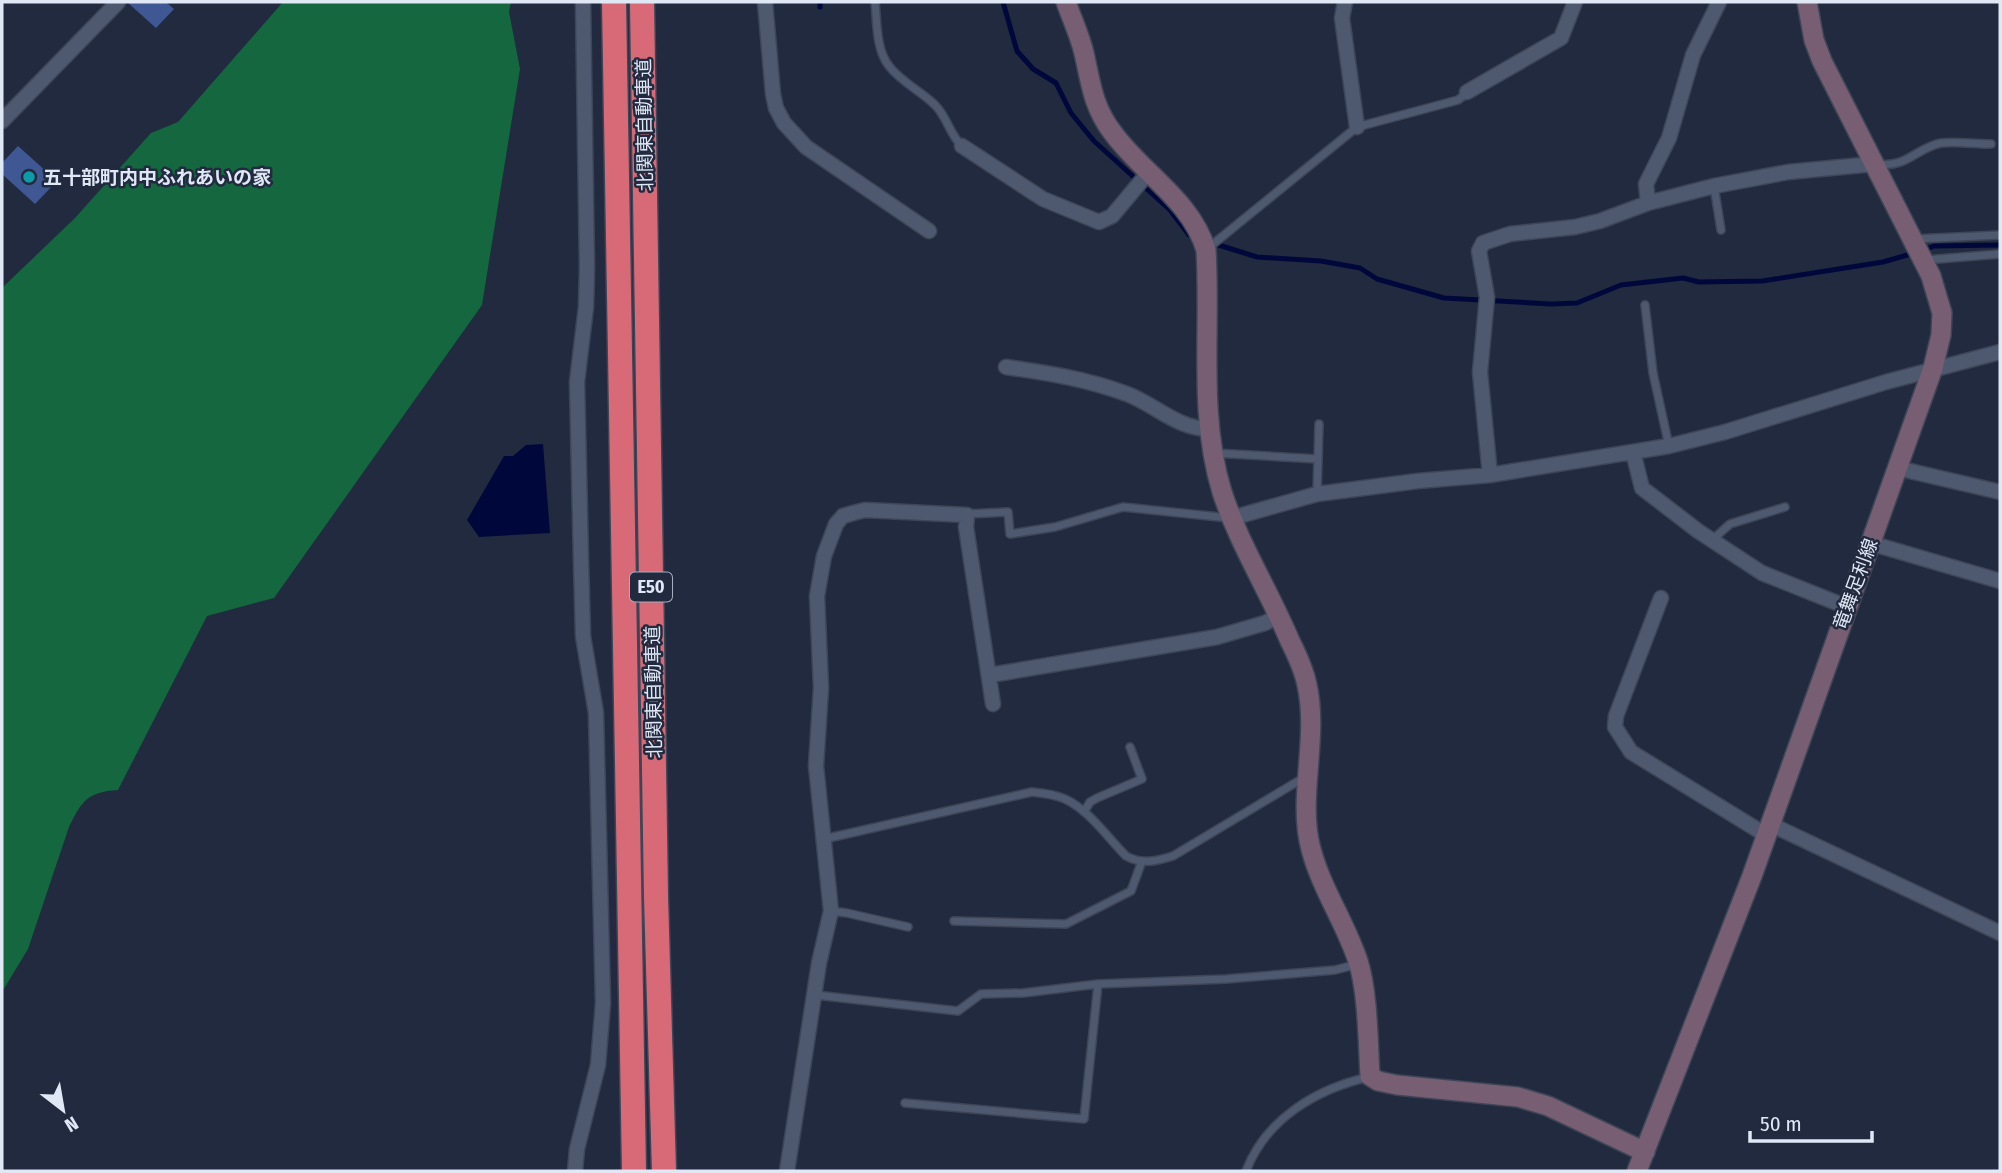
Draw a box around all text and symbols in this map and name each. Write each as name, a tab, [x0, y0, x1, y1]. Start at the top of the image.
street label: 北関東自動車道	[632, 58, 657, 192]
place label: 五十部町内中ふれあいの家	[43, 166, 271, 189]
marker: 五十部町内中ふれあいの家	[21, 169, 37, 185]
street label: 竜舞足利線	[1828, 536, 1883, 633]
road number: E50	[630, 572, 672, 602]
street label: 北関東自動車道	[641, 625, 666, 759]
north arrow	[28, 1075, 98, 1145]
scale bar	[1750, 1100, 1872, 1144]
text: N	[61, 1111, 82, 1137]
text: 50 m	[1760, 1111, 1802, 1137]

